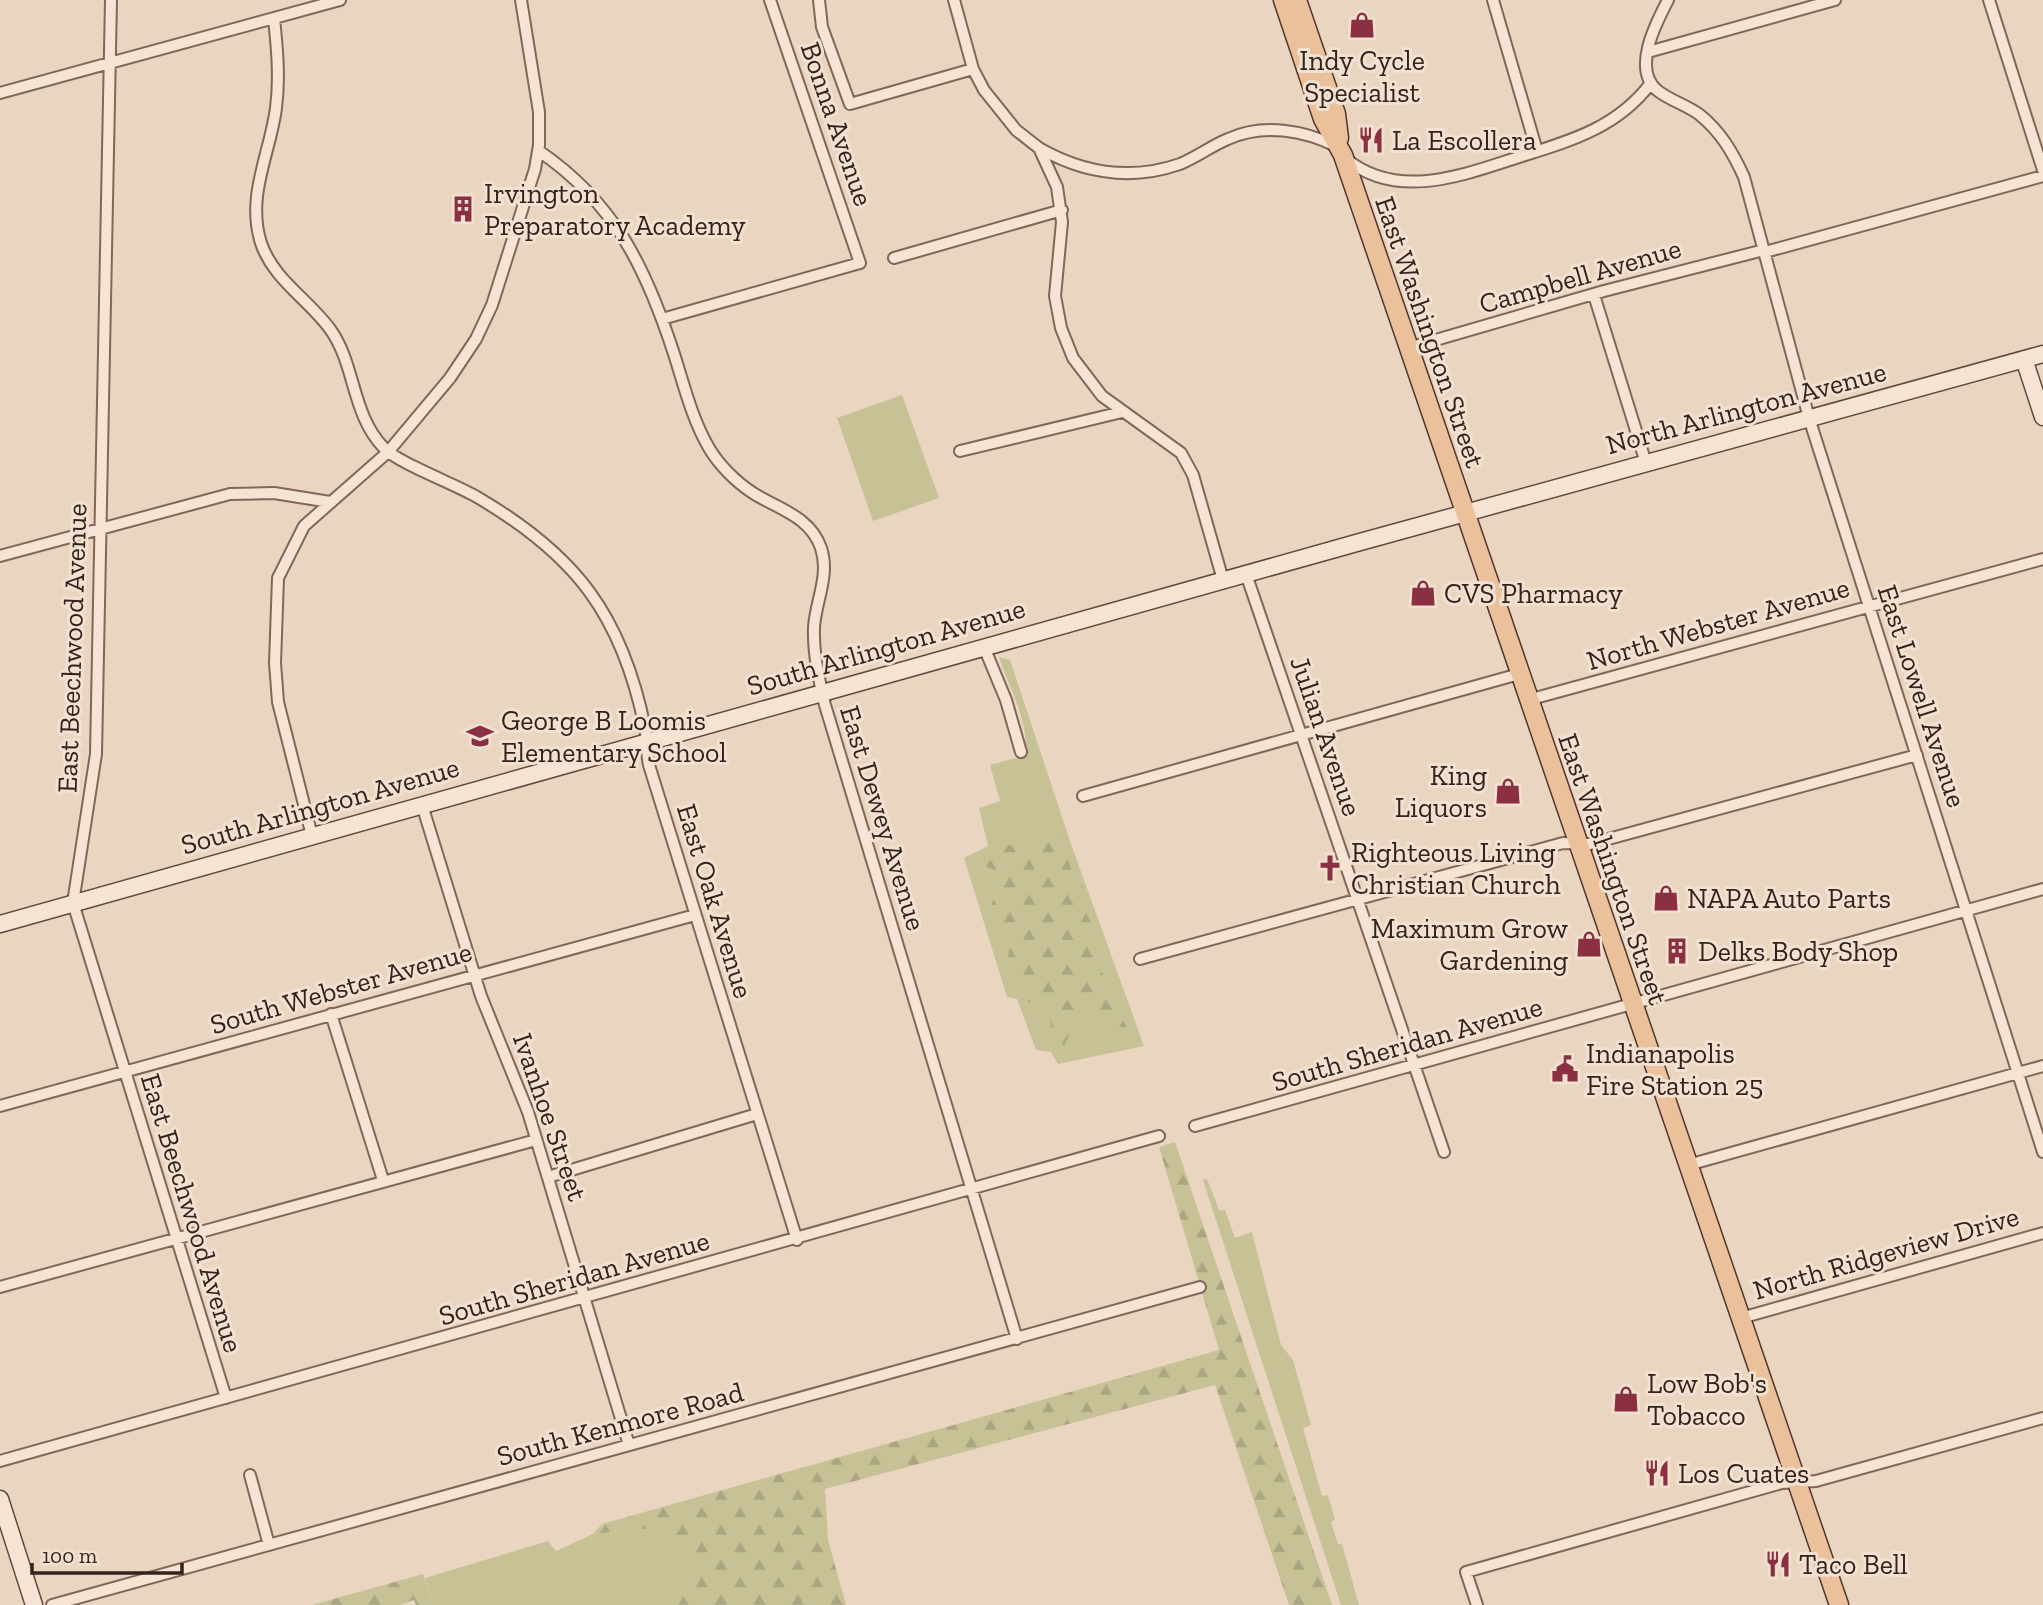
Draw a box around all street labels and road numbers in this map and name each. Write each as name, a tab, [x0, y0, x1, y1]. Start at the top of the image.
street label: Bonna Avenue	[794, 38, 880, 210]
street label: East Washington Street	[1368, 192, 1492, 473]
street label: Campbell Avenue	[1475, 231, 1685, 321]
street label: North Arlington Avenue	[1602, 355, 1890, 461]
street label: East Beechwood Avenue	[50, 503, 94, 793]
street label: North Webster Avenue	[1583, 571, 1853, 677]
street label: East Lowell Avenue	[1870, 581, 1974, 811]
street label: South Arlington Avenue	[743, 591, 1029, 703]
street label: Julian Avenue	[1283, 652, 1369, 820]
street label: East Dewey Avenue	[833, 702, 933, 934]
street label: East Washington Street	[1551, 729, 1675, 1010]
street label: South Arlington Avenue	[177, 750, 463, 862]
street label: East Oak Avenue	[670, 800, 760, 1002]
street label: South Webster Avenue	[206, 935, 476, 1041]
street label: South Sheridan Avenue	[1268, 990, 1546, 1098]
street label: Ivanhoe Street	[506, 1029, 594, 1206]
street label: East Beechwood Avenue	[134, 1070, 250, 1356]
street label: North Ridgeview Drive	[1749, 1199, 2023, 1307]
street label: South Sheridan Avenue	[435, 1224, 713, 1332]
street label: South Kenmore Road	[493, 1375, 747, 1473]

